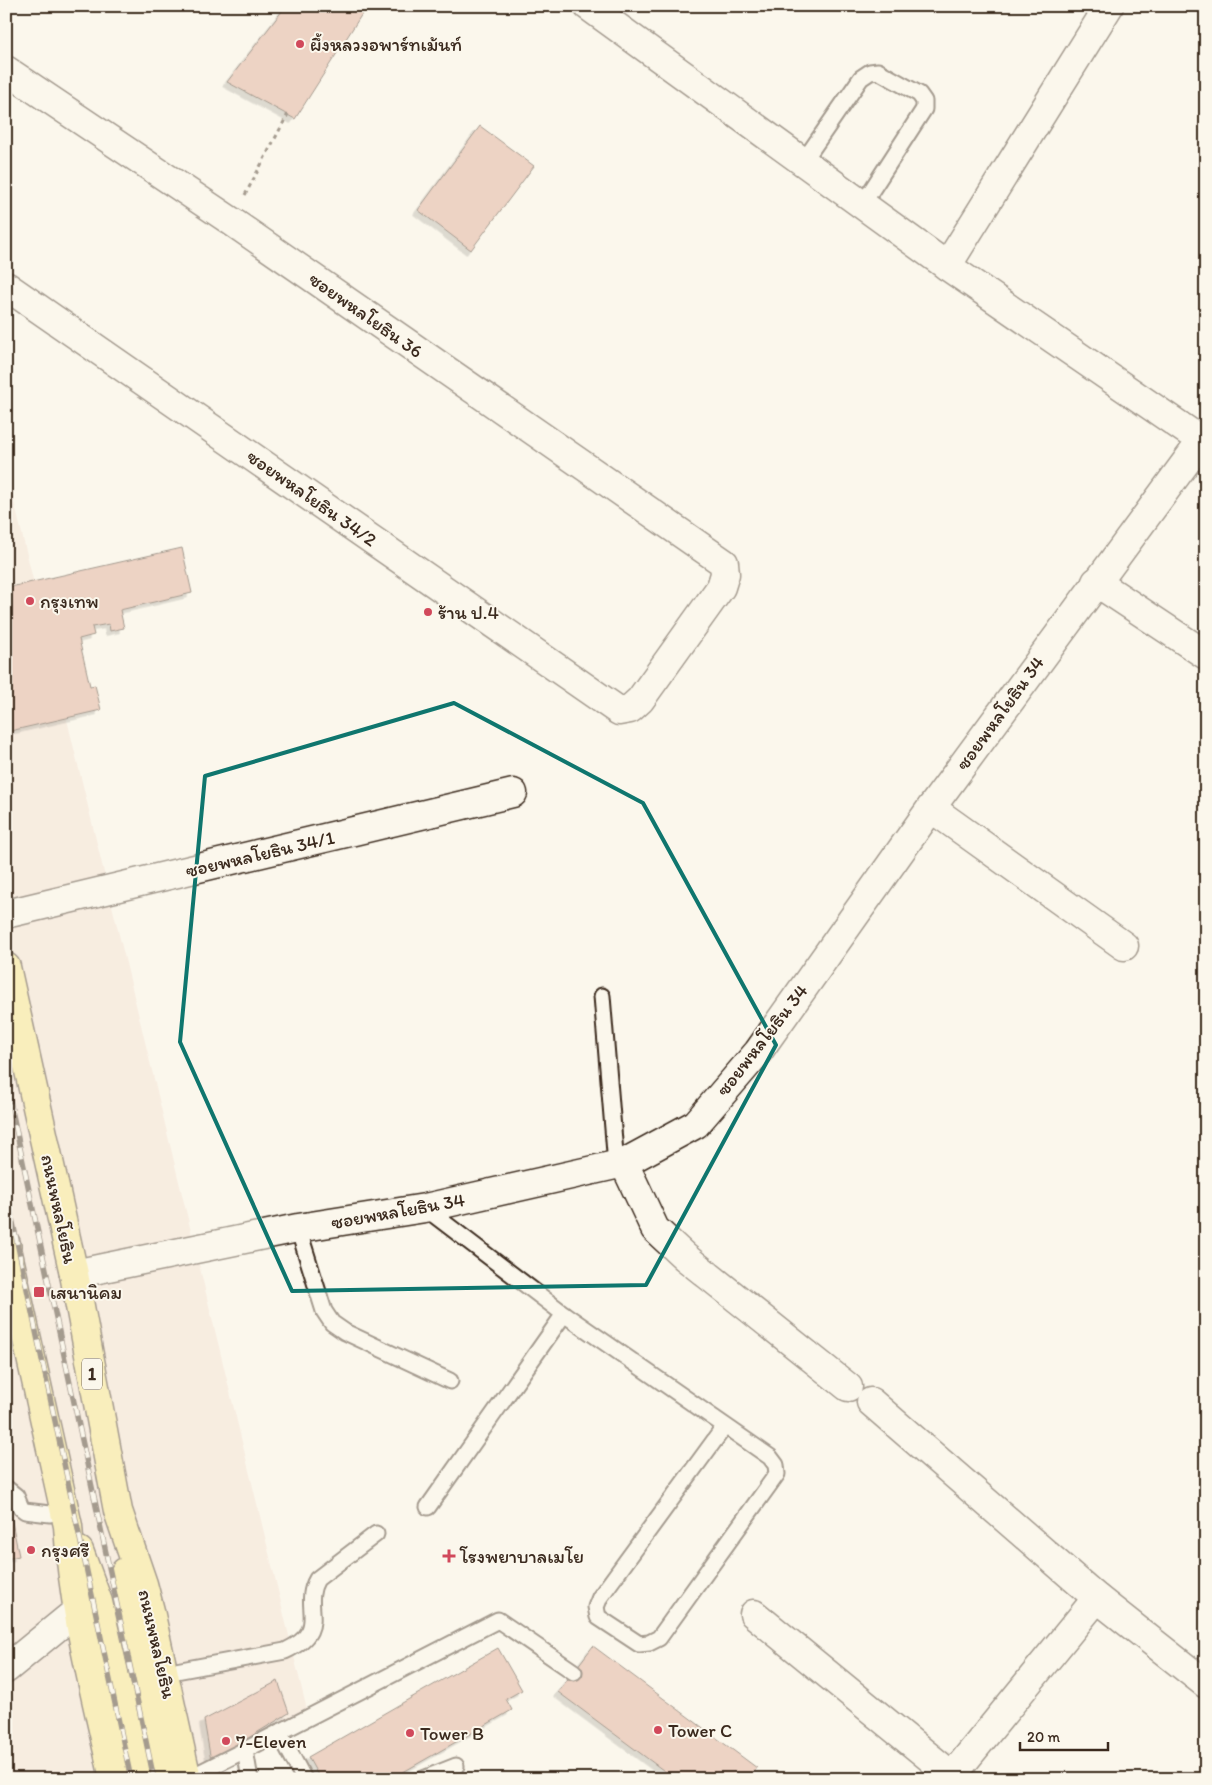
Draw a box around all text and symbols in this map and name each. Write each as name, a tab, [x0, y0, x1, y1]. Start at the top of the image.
place label: ผึ้งหลวงอพาร์ทเม้นท์	[310, 33, 462, 56]
marker: ผึ้งหลวงอพาร์ทเม้นท์	[294, 38, 306, 50]
street label: ซอยพหลโยธิน 36	[305, 267, 427, 363]
street label: ซอยพหลโยธิน 34/2	[243, 445, 381, 551]
place label: กรุงเทพ	[40, 590, 99, 614]
marker: กรุงเทพ	[24, 595, 36, 607]
place label: ร้าน ป.4	[438, 601, 499, 624]
marker: ร้าน ป.4	[422, 606, 434, 618]
street label: ซอยพหลโยธิน 34	[951, 652, 1049, 774]
street label: ซอยพหลโยธิน 34/1	[183, 826, 337, 882]
street label: ซอยพหลโยธิน 34	[711, 980, 813, 1100]
street label: ถนนพหลโยธิน	[36, 1152, 82, 1266]
street label: ซอยพหลโยธิน 34	[329, 1188, 467, 1234]
place label: เสนานิคม	[50, 1281, 122, 1304]
marker: เสนานิคม	[32, 1285, 46, 1299]
road number: 1	[82, 1358, 102, 1390]
place label: กรุงศรี	[41, 1539, 90, 1563]
marker: กรุงศรี	[25, 1544, 37, 1556]
place label: โรงพยาบาลเมโย	[459, 1545, 584, 1568]
marker: โรงพยาบาลเมโย	[442, 1549, 456, 1563]
street label: ถนนพหลโยธิน	[133, 1587, 181, 1701]
place label: Tower C	[668, 1719, 732, 1742]
scale bar	[1020, 1720, 1107, 1752]
place label: Tower B	[420, 1722, 484, 1745]
marker: Tower C	[652, 1724, 664, 1736]
marker: Tower B	[404, 1727, 416, 1739]
text: 20 m	[1027, 1728, 1061, 1746]
place label: 7-Eleven	[236, 1730, 307, 1753]
marker: 7-Eleven	[220, 1735, 232, 1747]

